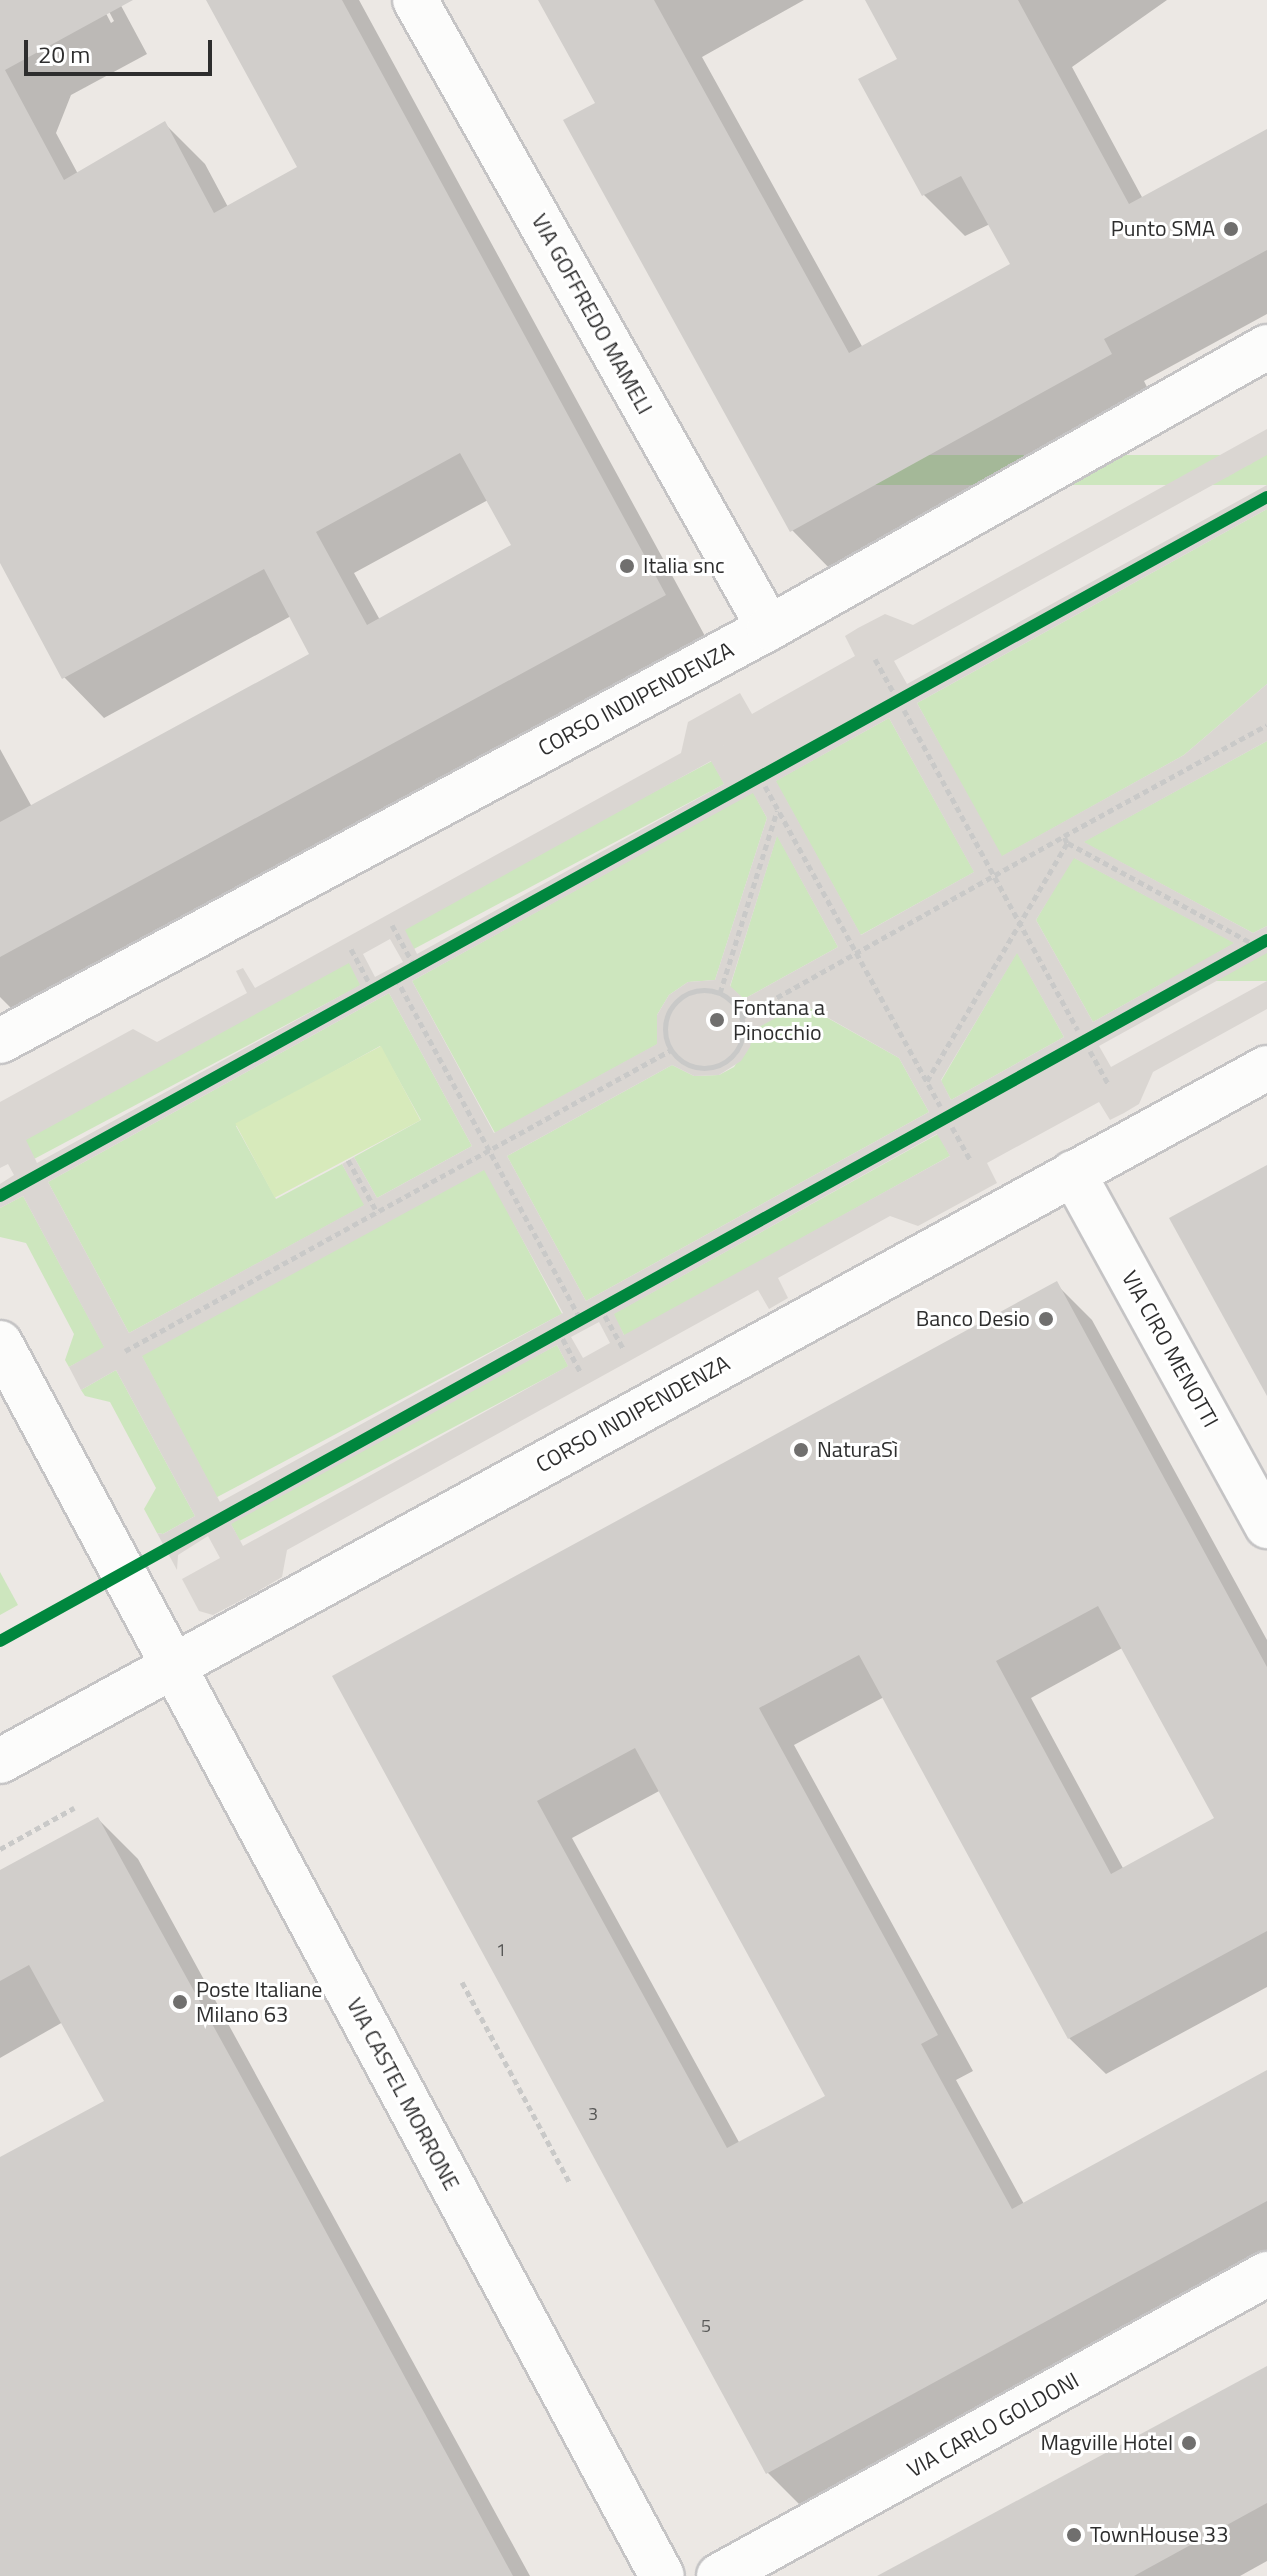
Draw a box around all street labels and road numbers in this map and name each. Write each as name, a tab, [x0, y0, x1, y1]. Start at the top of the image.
street label: VIA GOFFREDO MAMELI	[526, 209, 658, 419]
street label: CORSO INDIPENDENZA	[534, 636, 738, 762]
street label: VIA CIRO MENOTTI	[1116, 1266, 1224, 1432]
street label: CORSO INDIPENDENZA	[532, 1350, 734, 1478]
street label: VIA CASTEL MORRONE	[341, 1993, 465, 2195]
street label: VIA CARLO GOLDONI	[903, 2367, 1083, 2483]

